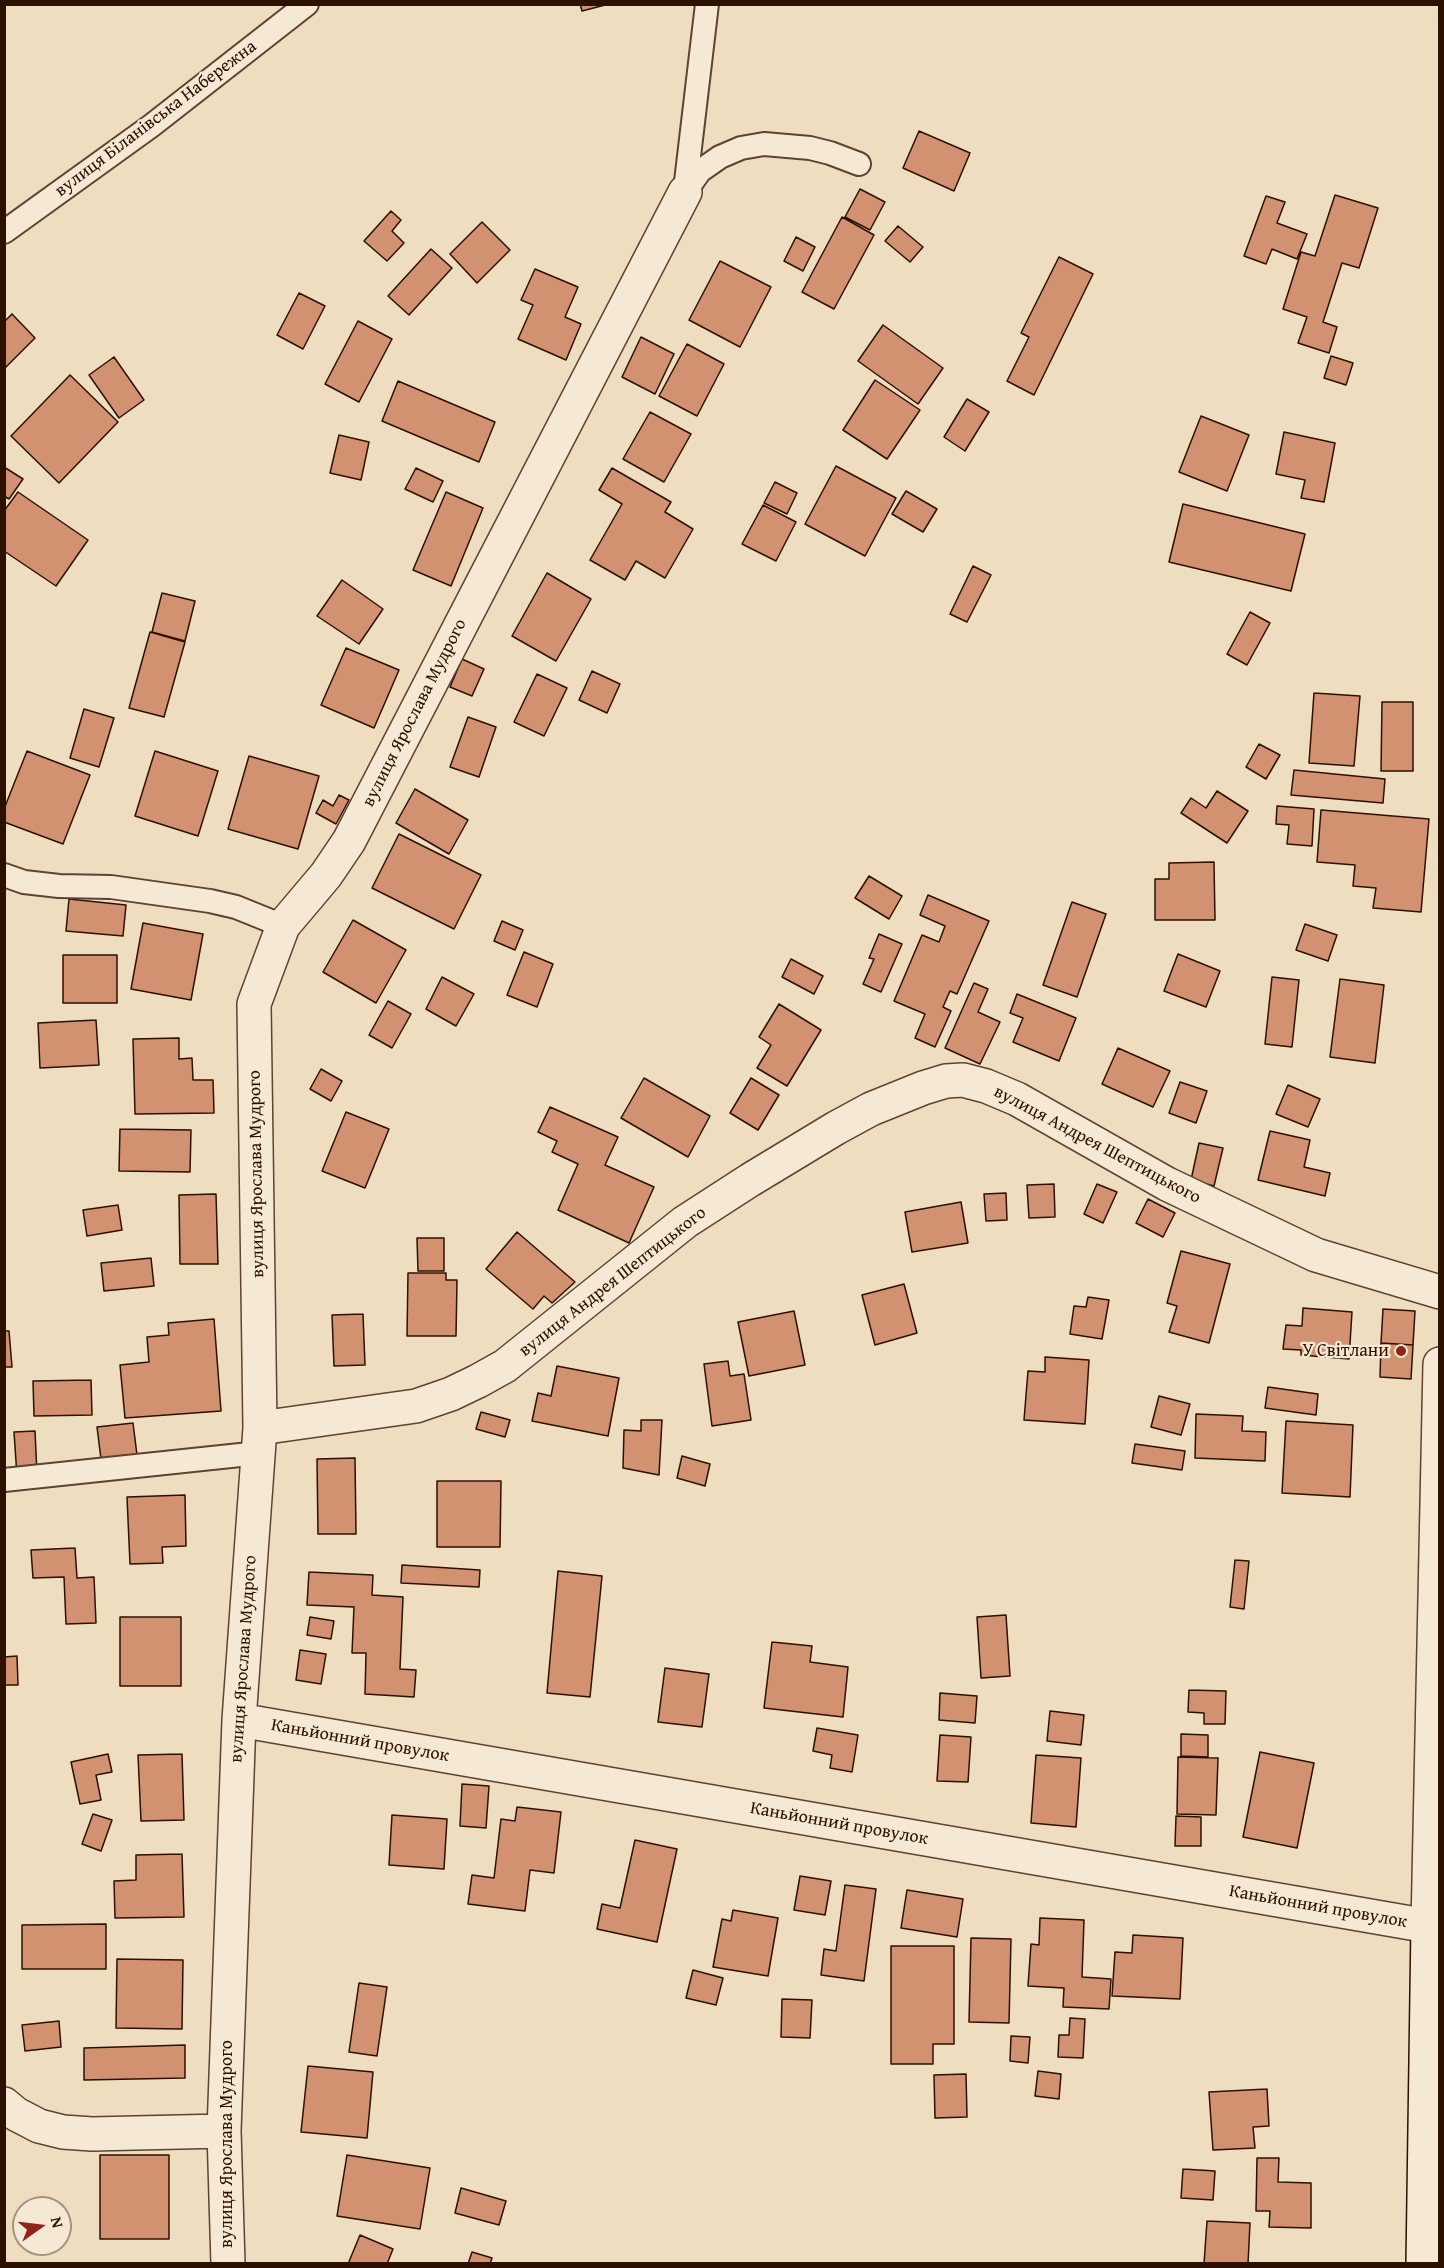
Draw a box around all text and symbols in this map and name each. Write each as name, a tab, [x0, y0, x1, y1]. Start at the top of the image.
street label: вулиця Біланівська Набережна	[51, 36, 261, 202]
street label: вулиця Ярослава Мудрого	[358, 615, 472, 811]
street label: вулиця Ярослава Мудрого	[244, 1070, 270, 1278]
street label: вулиця Андрея Шептицького	[990, 1081, 1204, 1209]
street label: вулиця Андрея Шептицького	[515, 1202, 711, 1362]
place label: У Світлани	[1302, 1340, 1389, 1362]
marker: У Світлани	[1394, 1344, 1408, 1358]
street label: вулиця Ярослава Мудрого	[226, 1555, 262, 1763]
street label: Каньйонний провулок	[269, 1715, 451, 1767]
street label: Каньйонний провулок	[748, 1798, 930, 1850]
street label: Каньйонний провулок	[1227, 1881, 1409, 1933]
street label: вулиця Ярослава Мудрого	[216, 2040, 238, 2248]
north arrow	[12, 2196, 72, 2256]
text: N	[45, 2214, 70, 2230]

